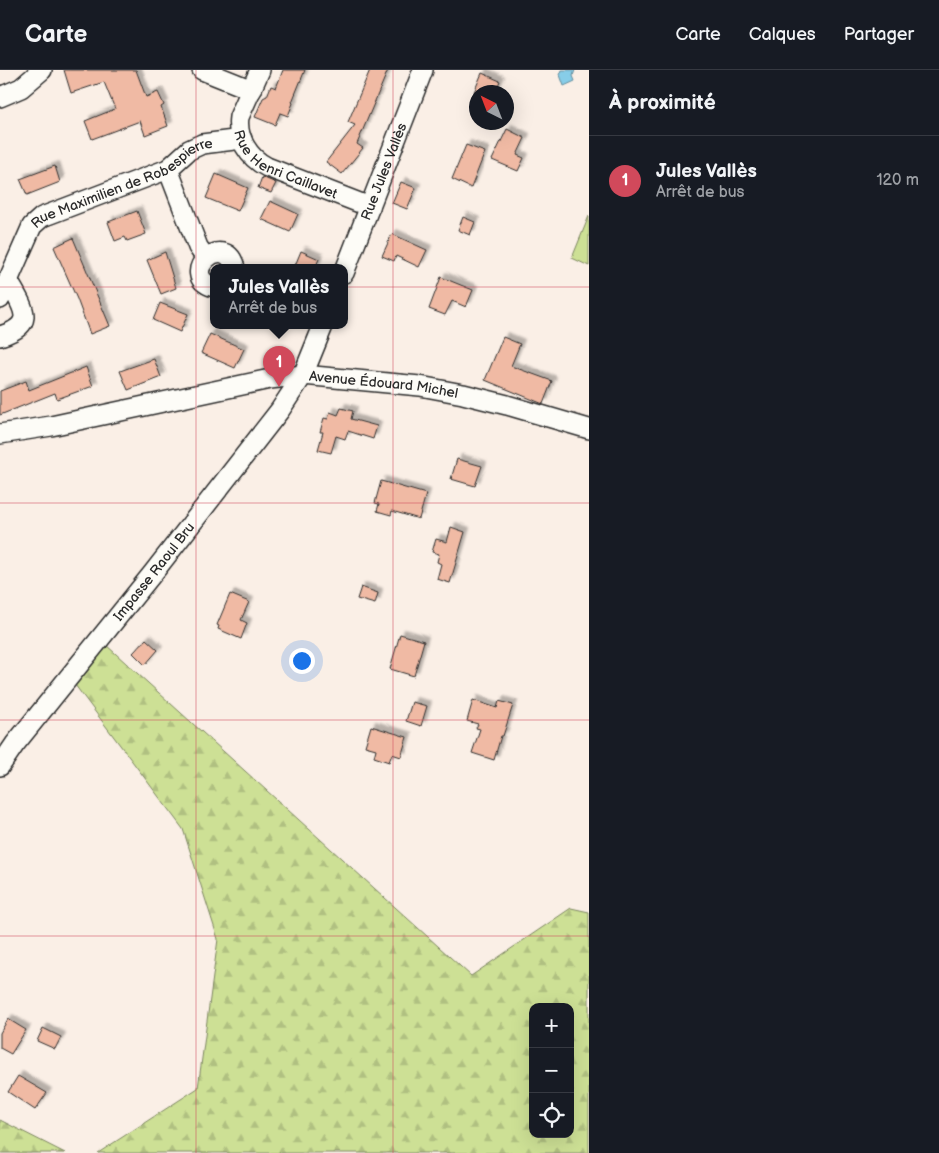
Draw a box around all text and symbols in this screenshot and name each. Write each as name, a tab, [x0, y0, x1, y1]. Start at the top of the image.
text: Carte	[25, 20, 87, 49]
text: Carte	[675, 24, 721, 45]
text: Calques	[749, 24, 816, 45]
text: Partager	[844, 24, 914, 45]
north arrow	[469, 85, 514, 130]
text: À proximité	[609, 90, 716, 115]
street label: Rue Jules Vallès	[357, 121, 411, 223]
street label: Rue Henri Caillavet	[230, 128, 340, 203]
street label: Rue Maximilien de Robespierre	[28, 135, 213, 232]
text: Jules Vallès	[656, 160, 757, 183]
text: 1	[622, 171, 628, 190]
text: 120 m	[876, 171, 919, 190]
text: Arrêt de bus	[656, 183, 745, 202]
popup	[210, 264, 348, 329]
text: Jules Vallès	[229, 276, 329, 299]
text: Arrêt de bus	[229, 299, 317, 318]
pin: 1	[263, 346, 295, 387]
street label: Avenue Édouard Michel	[308, 368, 459, 402]
street label: Impasse Raoul Bru	[110, 519, 198, 624]
your location	[289, 648, 315, 674]
map controls	[529, 1003, 574, 1138]
button: +	[529, 1003, 574, 1048]
button: −	[529, 1048, 574, 1093]
button: locate	[529, 1093, 574, 1138]

